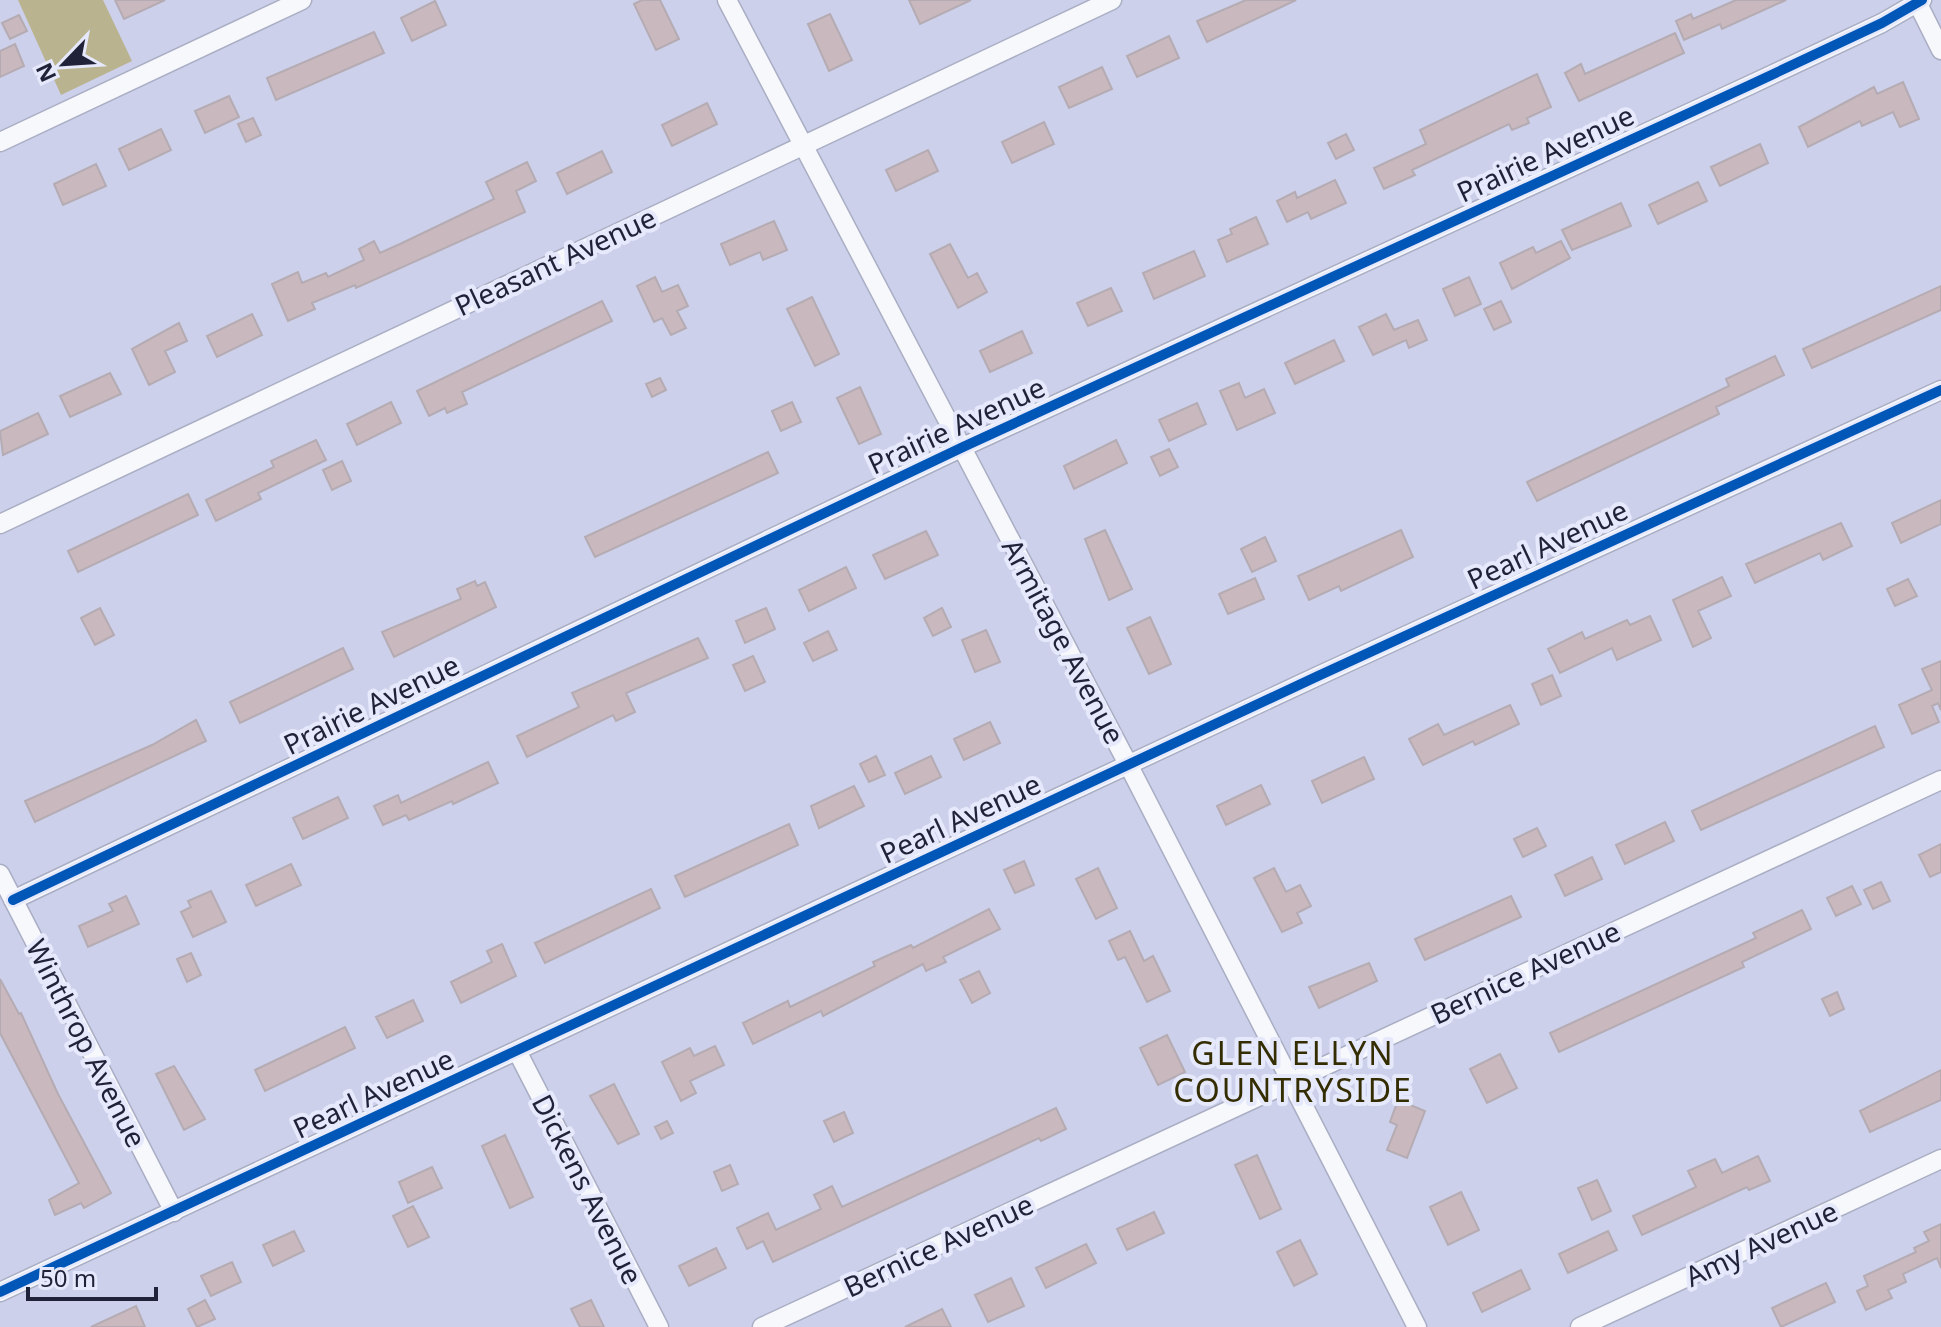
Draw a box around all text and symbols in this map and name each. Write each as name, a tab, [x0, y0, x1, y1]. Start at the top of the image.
north arrow	[24, 24, 104, 104]
text: N	[28, 58, 62, 87]
street label: Prairie Avenue	[1450, 95, 1640, 211]
street label: Pleasant Avenue	[448, 198, 662, 324]
street label: Prairie Avenue	[861, 367, 1051, 483]
street label: Pearl Avenue	[1461, 490, 1633, 598]
street label: Armitage Avenue	[994, 532, 1134, 750]
street label: Prairie Avenue	[277, 645, 465, 763]
street label: Pearl Avenue	[874, 764, 1046, 872]
street label: Bernice Avenue	[1424, 911, 1626, 1033]
street label: Winthrop Avenue	[18, 932, 156, 1154]
district label: GLEN ELLYN COUNTRYSIDE	[1173, 1031, 1413, 1111]
street label: Pearl Avenue	[287, 1039, 459, 1147]
street label: Dickens Avenue	[524, 1088, 652, 1290]
street label: Bernice Avenue	[837, 1184, 1039, 1306]
street label: Amy Avenue	[1679, 1191, 1843, 1295]
scale bar	[28, 1251, 156, 1301]
text: 50 m	[40, 1261, 96, 1294]

